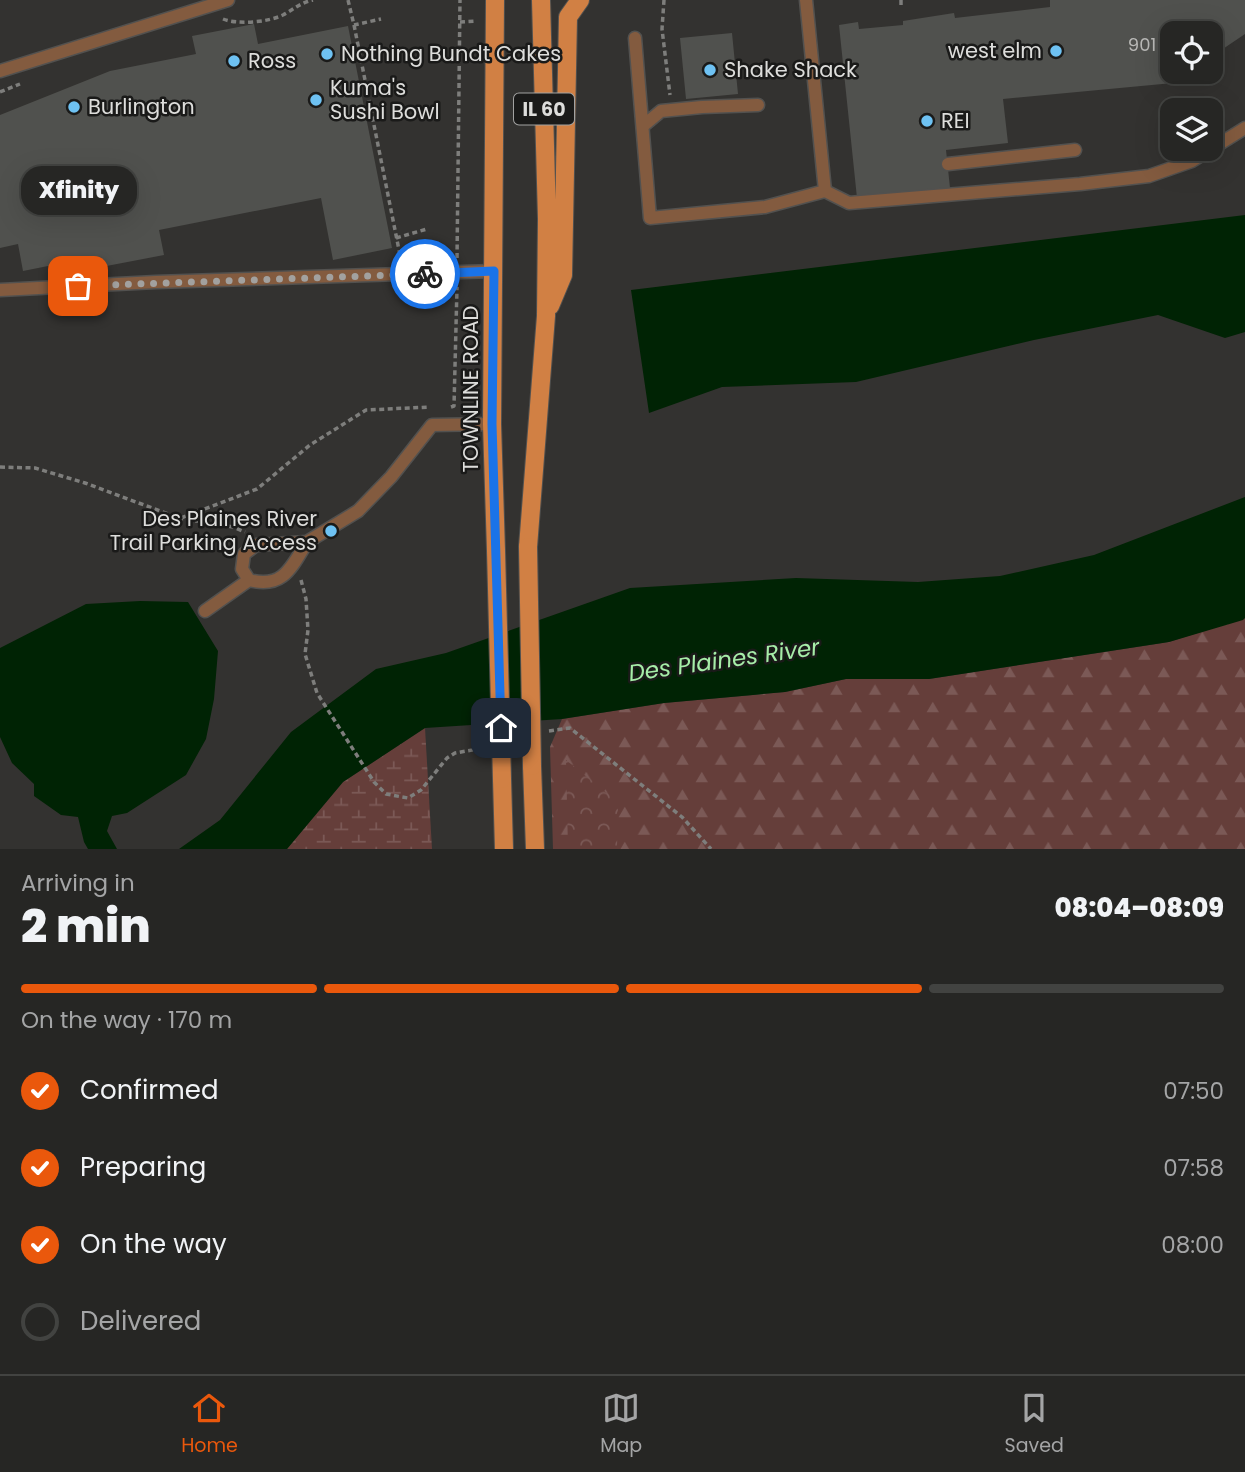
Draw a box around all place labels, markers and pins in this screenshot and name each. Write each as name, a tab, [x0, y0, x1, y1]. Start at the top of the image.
place label: west elm	[948, 36, 1042, 65]
place label: Nothing Bundt Cakes	[341, 39, 561, 68]
marker: west elm	[1048, 43, 1064, 59]
place label: Ross	[248, 46, 296, 75]
marker: Nothing Bundt Cakes	[319, 46, 335, 62]
marker: Ross	[226, 53, 242, 69]
place label: Shake Shack	[724, 55, 857, 84]
marker: Shake Shack	[702, 62, 718, 78]
place label: Kuma's Sushi Bowl	[330, 73, 440, 126]
place label: Burlington	[88, 92, 195, 121]
marker: Kuma's Sushi Bowl	[308, 92, 324, 108]
marker: Burlington	[66, 99, 82, 115]
place label: REI	[941, 106, 970, 135]
marker: REI	[919, 113, 935, 129]
callout: Xfinity	[20, 167, 136, 216]
pin	[48, 256, 108, 316]
place label: Des Plaines River Trail Parking Access	[110, 504, 317, 557]
marker: Des Plaines River Trail Parking Access	[323, 523, 339, 539]
pin	[471, 698, 531, 758]

